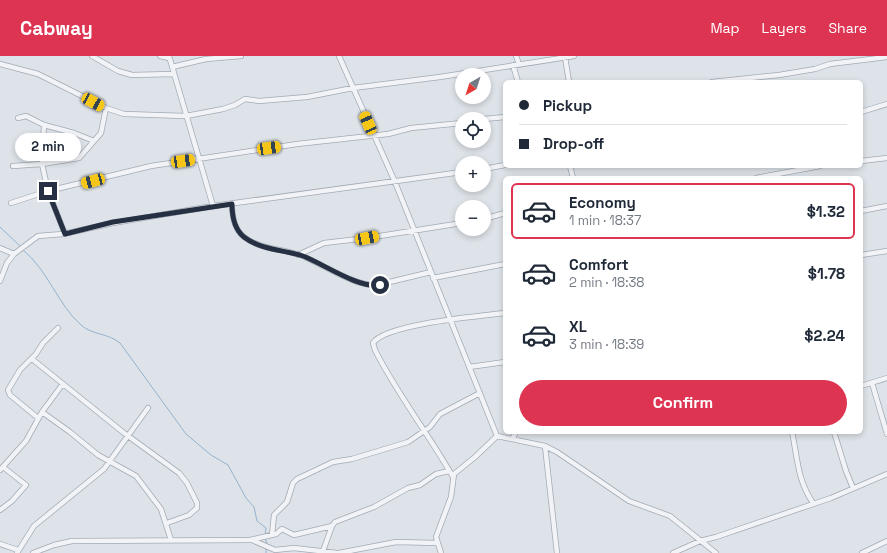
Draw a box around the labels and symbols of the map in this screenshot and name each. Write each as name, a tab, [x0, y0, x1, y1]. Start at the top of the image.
north arrow	[455, 68, 491, 104]
car	[80, 91, 106, 113]
car	[358, 110, 378, 136]
callout: 2 min	[15, 133, 81, 161]
car	[256, 140, 282, 156]
car	[170, 153, 196, 169]
car	[80, 172, 106, 190]
route end	[39, 182, 57, 200]
car	[354, 230, 380, 246]
route start	[371, 276, 389, 294]

